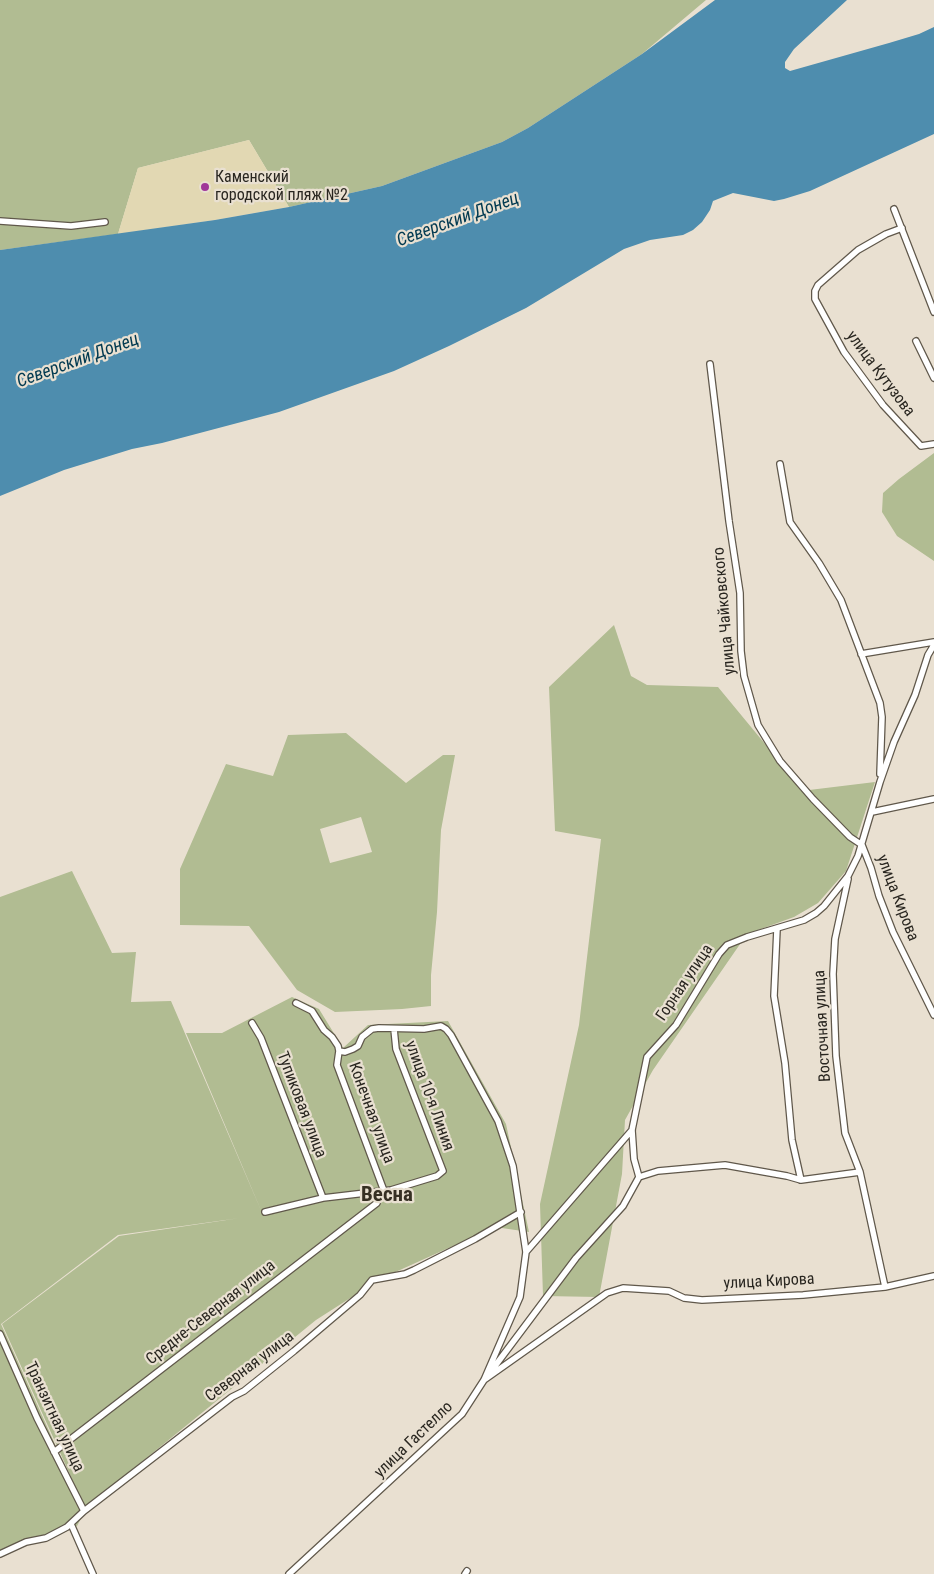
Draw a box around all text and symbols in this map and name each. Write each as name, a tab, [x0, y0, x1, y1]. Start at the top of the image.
place label: Каменский городской пляж №2	[215, 168, 348, 206]
marker: Каменский городской пляж №2	[199, 181, 211, 193]
water label: Северский Донец	[394, 188, 522, 252]
street label: улица Кутузова	[842, 327, 918, 421]
water label: Северский Донец	[14, 329, 142, 393]
street label: улица Чайковского	[710, 546, 740, 676]
street label: улица Кирова	[872, 852, 922, 944]
street label: Горная улица	[652, 941, 718, 1025]
street label: Восточная улица	[810, 969, 836, 1083]
street label: улица 10-я Линия	[400, 1038, 458, 1154]
street label: Тупиковая улица	[272, 1049, 330, 1161]
street label: Конечная улица	[344, 1060, 398, 1166]
district label: Весна	[361, 1183, 413, 1209]
street label: Средне-Северная улица	[143, 1257, 279, 1369]
street label: улица Кирова	[723, 1270, 815, 1294]
street label: Северная улица	[202, 1327, 298, 1407]
street label: Транзитная улица	[20, 1359, 88, 1475]
street label: улица Гастелло	[371, 1398, 457, 1482]

